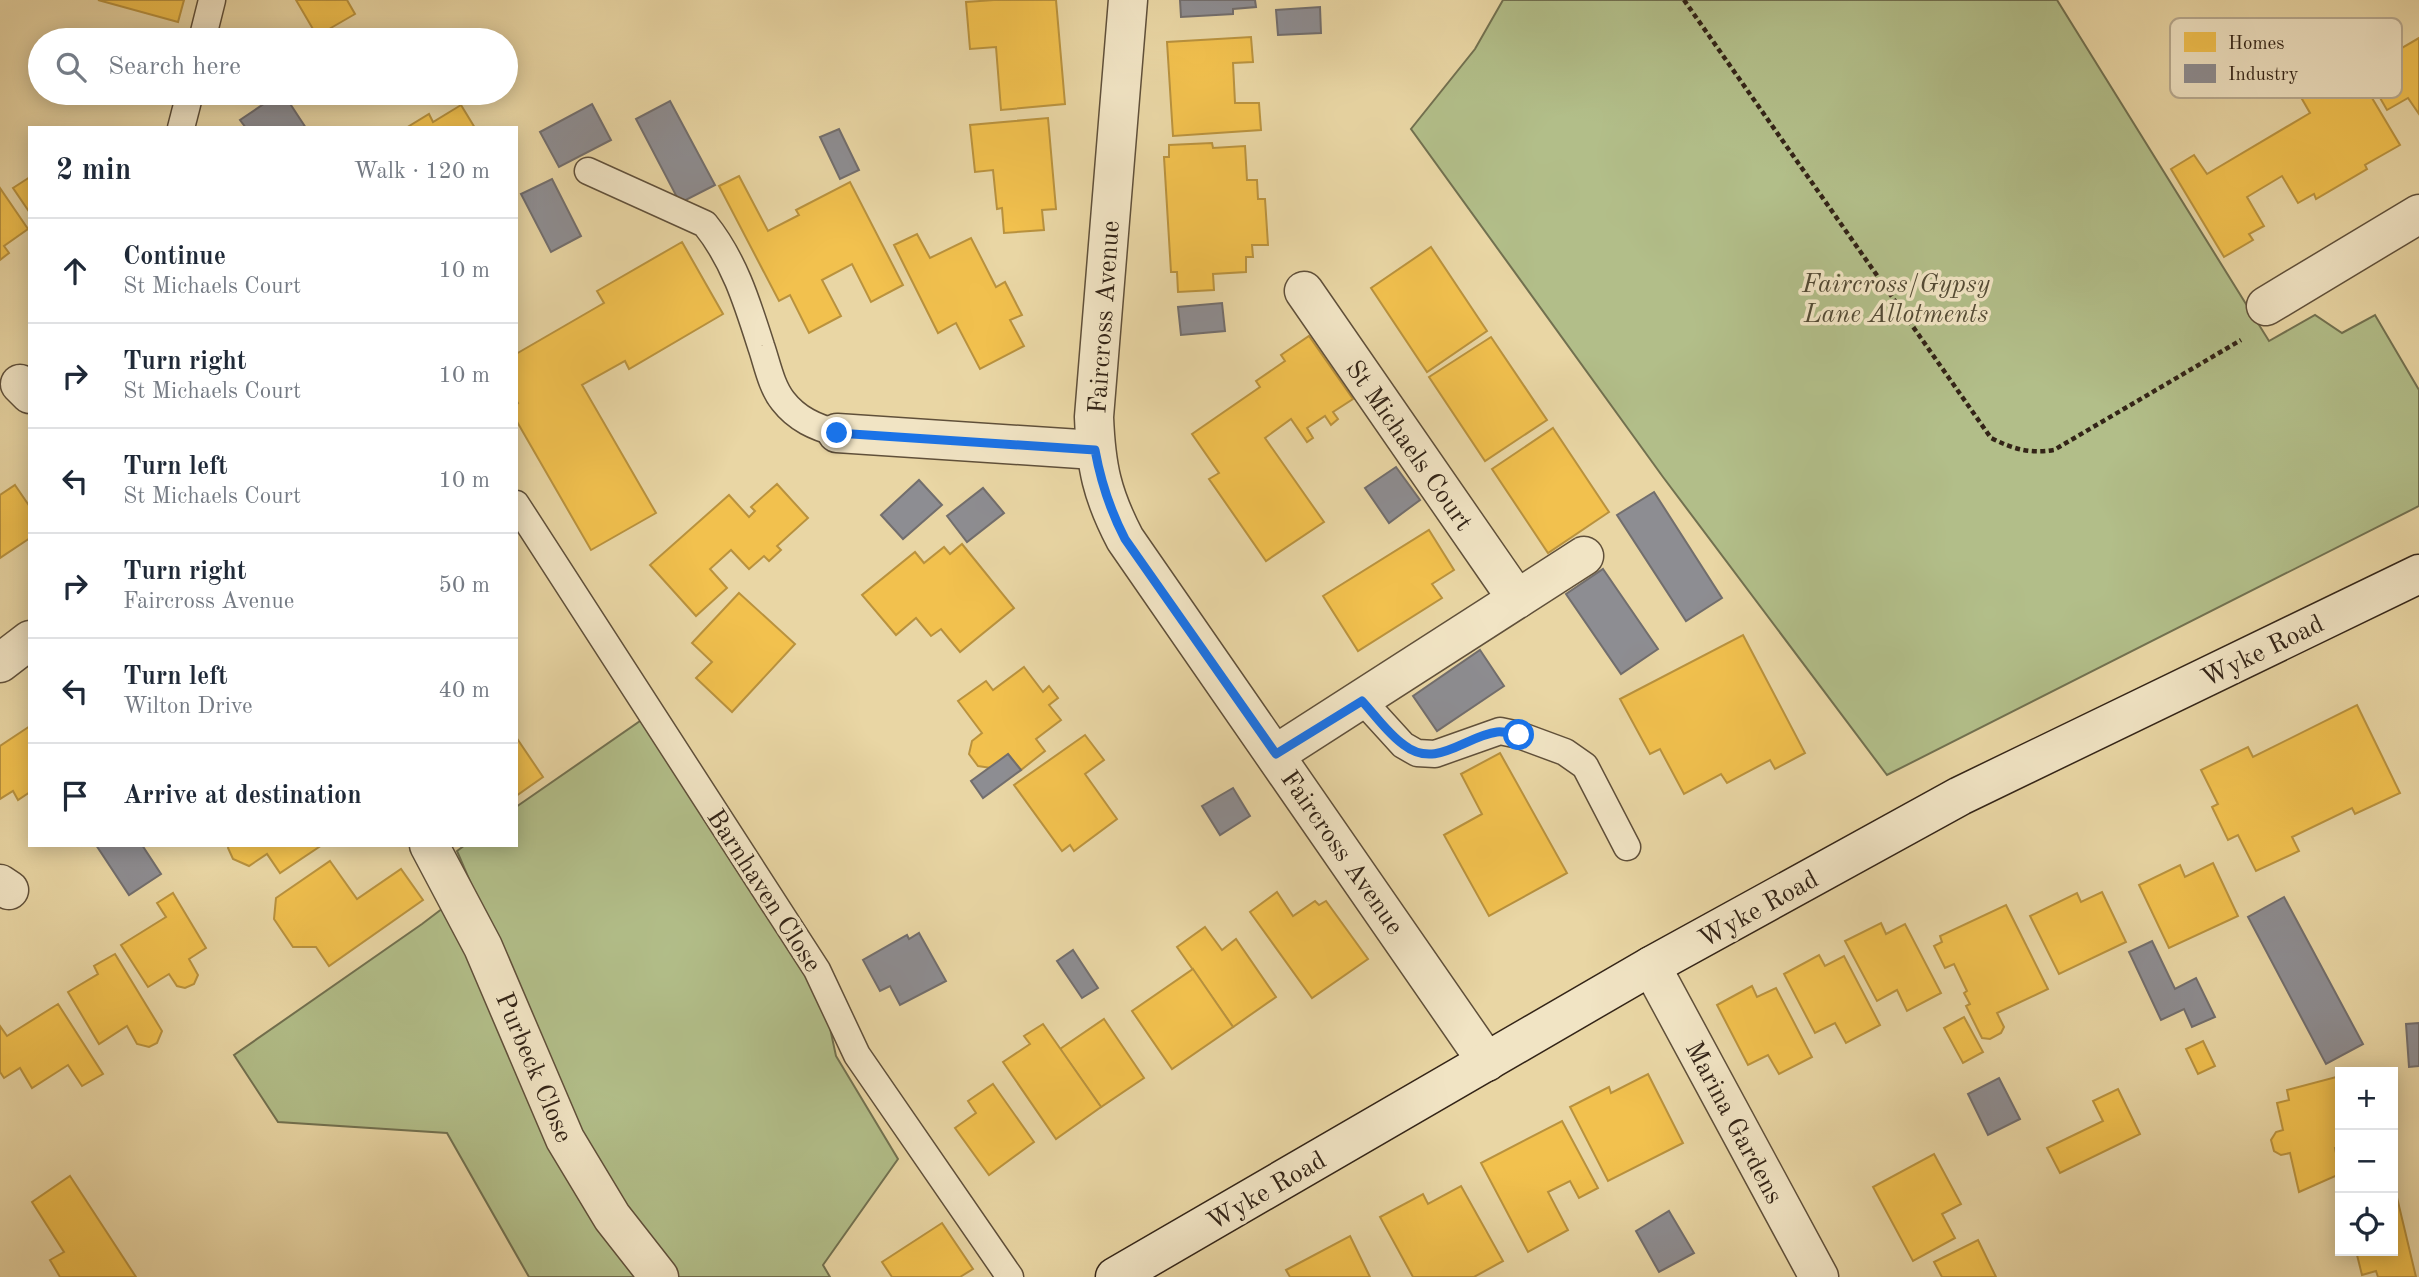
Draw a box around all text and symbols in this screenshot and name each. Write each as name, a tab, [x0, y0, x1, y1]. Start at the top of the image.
legend	[2170, 18, 2402, 98]
search box	[28, 28, 518, 105]
text: Homes	[2228, 35, 2284, 54]
icon: search	[52, 48, 90, 86]
text: Search here	[108, 54, 241, 80]
text: Industry	[2228, 66, 2299, 85]
text: 2 min	[56, 156, 131, 186]
text: Walk · 120 m	[354, 160, 490, 183]
street label: Faircross Avenue	[1085, 220, 1125, 415]
text: Continue	[123, 244, 226, 270]
icon: ahead	[56, 252, 94, 290]
text: 10 m	[439, 259, 490, 282]
park label: Faircross/Gypsy Lane Allotments	[1801, 272, 1991, 328]
text: St Michaels Court	[123, 275, 301, 298]
text: Turn right	[123, 349, 246, 375]
street label: St Michaels Court	[1340, 356, 1477, 536]
icon: right	[56, 357, 94, 395]
text: 10 m	[439, 364, 490, 387]
text: St Michaels Court	[123, 380, 301, 403]
route end	[821, 417, 852, 448]
text: Turn left	[123, 454, 228, 480]
icon: left	[56, 462, 94, 500]
text: 10 m	[439, 469, 490, 492]
text: St Michaels Court	[123, 485, 301, 508]
text: Turn right	[123, 559, 246, 585]
icon: right	[56, 567, 94, 605]
text: 50 m	[439, 574, 490, 597]
text: Faircross Avenue	[123, 590, 294, 613]
street label: Wyke Road	[2198, 611, 2328, 692]
text: Turn left	[123, 664, 228, 690]
icon: left	[56, 672, 94, 710]
text: 40 m	[439, 679, 490, 702]
text: Wilton Drive	[123, 695, 253, 718]
route start	[1503, 719, 1534, 750]
street label: Faircross Avenue	[1275, 766, 1408, 940]
icon: arrive	[56, 777, 94, 815]
text: Arrive at destination	[123, 783, 362, 809]
street label: Barnhaven Close	[701, 805, 825, 977]
street label: Wyke Road	[1695, 866, 1823, 953]
street label: Purbeck Close	[490, 989, 576, 1147]
street label: Marina Gardens	[1680, 1038, 1787, 1208]
map controls	[2335, 1067, 2398, 1256]
button: +	[2335, 1067, 2398, 1130]
button: −	[2335, 1130, 2398, 1193]
street label: Wyke Road	[1203, 1147, 1331, 1236]
button: locate	[2335, 1193, 2398, 1256]

